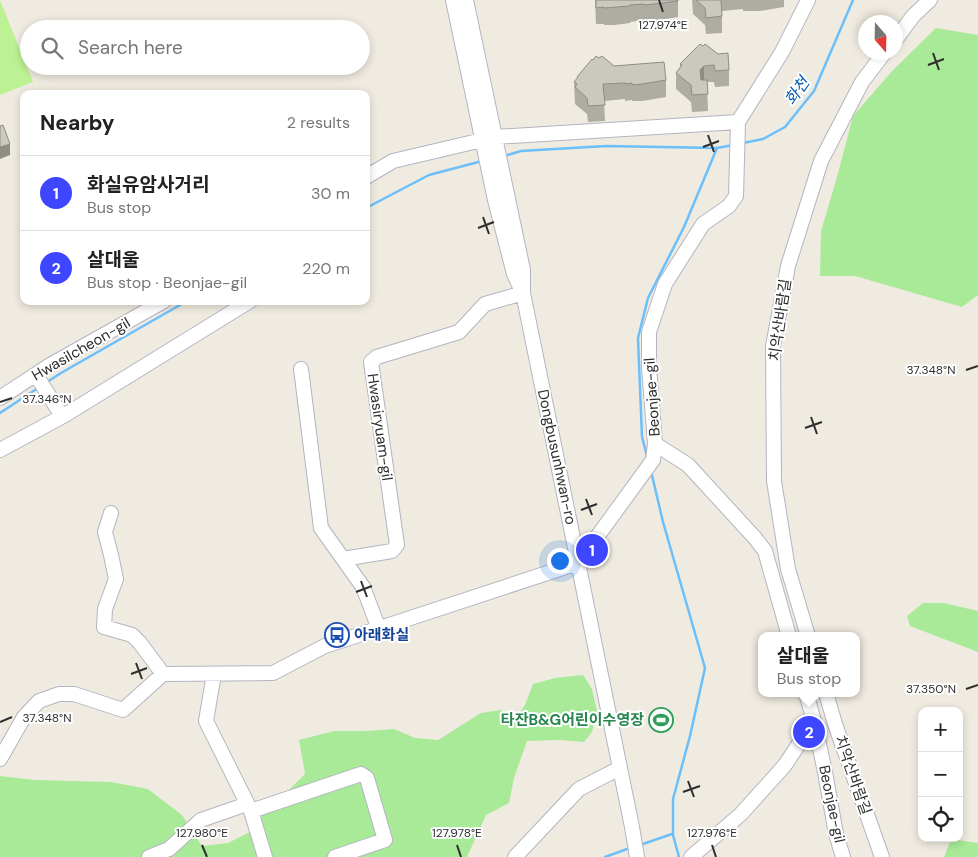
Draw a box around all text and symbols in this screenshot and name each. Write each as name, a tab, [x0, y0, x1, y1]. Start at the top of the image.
north arrow	[858, 15, 903, 60]
text: 127.974°E	[638, 17, 688, 33]
search box	[20, 20, 370, 75]
icon: search	[38, 34, 66, 62]
text: Search here	[78, 35, 183, 60]
water label: 화천	[780, 71, 815, 109]
text: Nearby	[40, 109, 114, 137]
text: 2 results	[287, 112, 350, 133]
text: 화실유암사거리	[87, 172, 209, 197]
text: 1	[53, 183, 59, 204]
text: 30 m	[311, 183, 350, 204]
text: Bus stop	[87, 197, 151, 218]
text: 살대울	[87, 247, 139, 272]
text: 2	[51, 258, 61, 279]
text: 220 m	[302, 258, 350, 279]
text: Bus stop · Beonjae-gil	[87, 272, 247, 293]
street label: 치악산바람길	[764, 278, 796, 362]
street label: Hwasilcheon-gil	[28, 313, 134, 385]
street label: Beonjae-gil	[639, 357, 665, 437]
text: 37.348°N	[906, 362, 956, 378]
street label: Hwasiryuam-gil	[363, 372, 397, 482]
street label: Dongbusunhwan-ro	[533, 388, 581, 527]
text: 37.346°N	[22, 391, 72, 407]
pin: 1	[576, 531, 608, 569]
your location	[547, 548, 573, 574]
bus stop icon: 아래화실	[324, 622, 350, 648]
place label: 아래화실	[354, 625, 409, 645]
popup	[758, 632, 860, 697]
text: 살대울	[777, 643, 829, 668]
text: Bus stop	[777, 668, 841, 689]
text: 37.350°N	[906, 681, 956, 697]
sports icon: 타잔B&G어린이수영장	[648, 707, 674, 733]
map controls	[918, 707, 963, 842]
button: +	[918, 707, 963, 752]
text: 37.348°N	[22, 710, 72, 726]
place label: 타잔B&G어린이수영장	[501, 710, 644, 730]
pin: 2	[793, 713, 825, 751]
street label: 치악산바람길	[830, 733, 876, 817]
button: −	[918, 752, 963, 797]
street label: Beonjae-gil	[814, 763, 850, 845]
button: locate	[918, 797, 963, 842]
text: 127.980°E	[176, 825, 228, 841]
text: 127.978°E	[432, 825, 482, 841]
text: 127.976°E	[687, 825, 737, 841]

